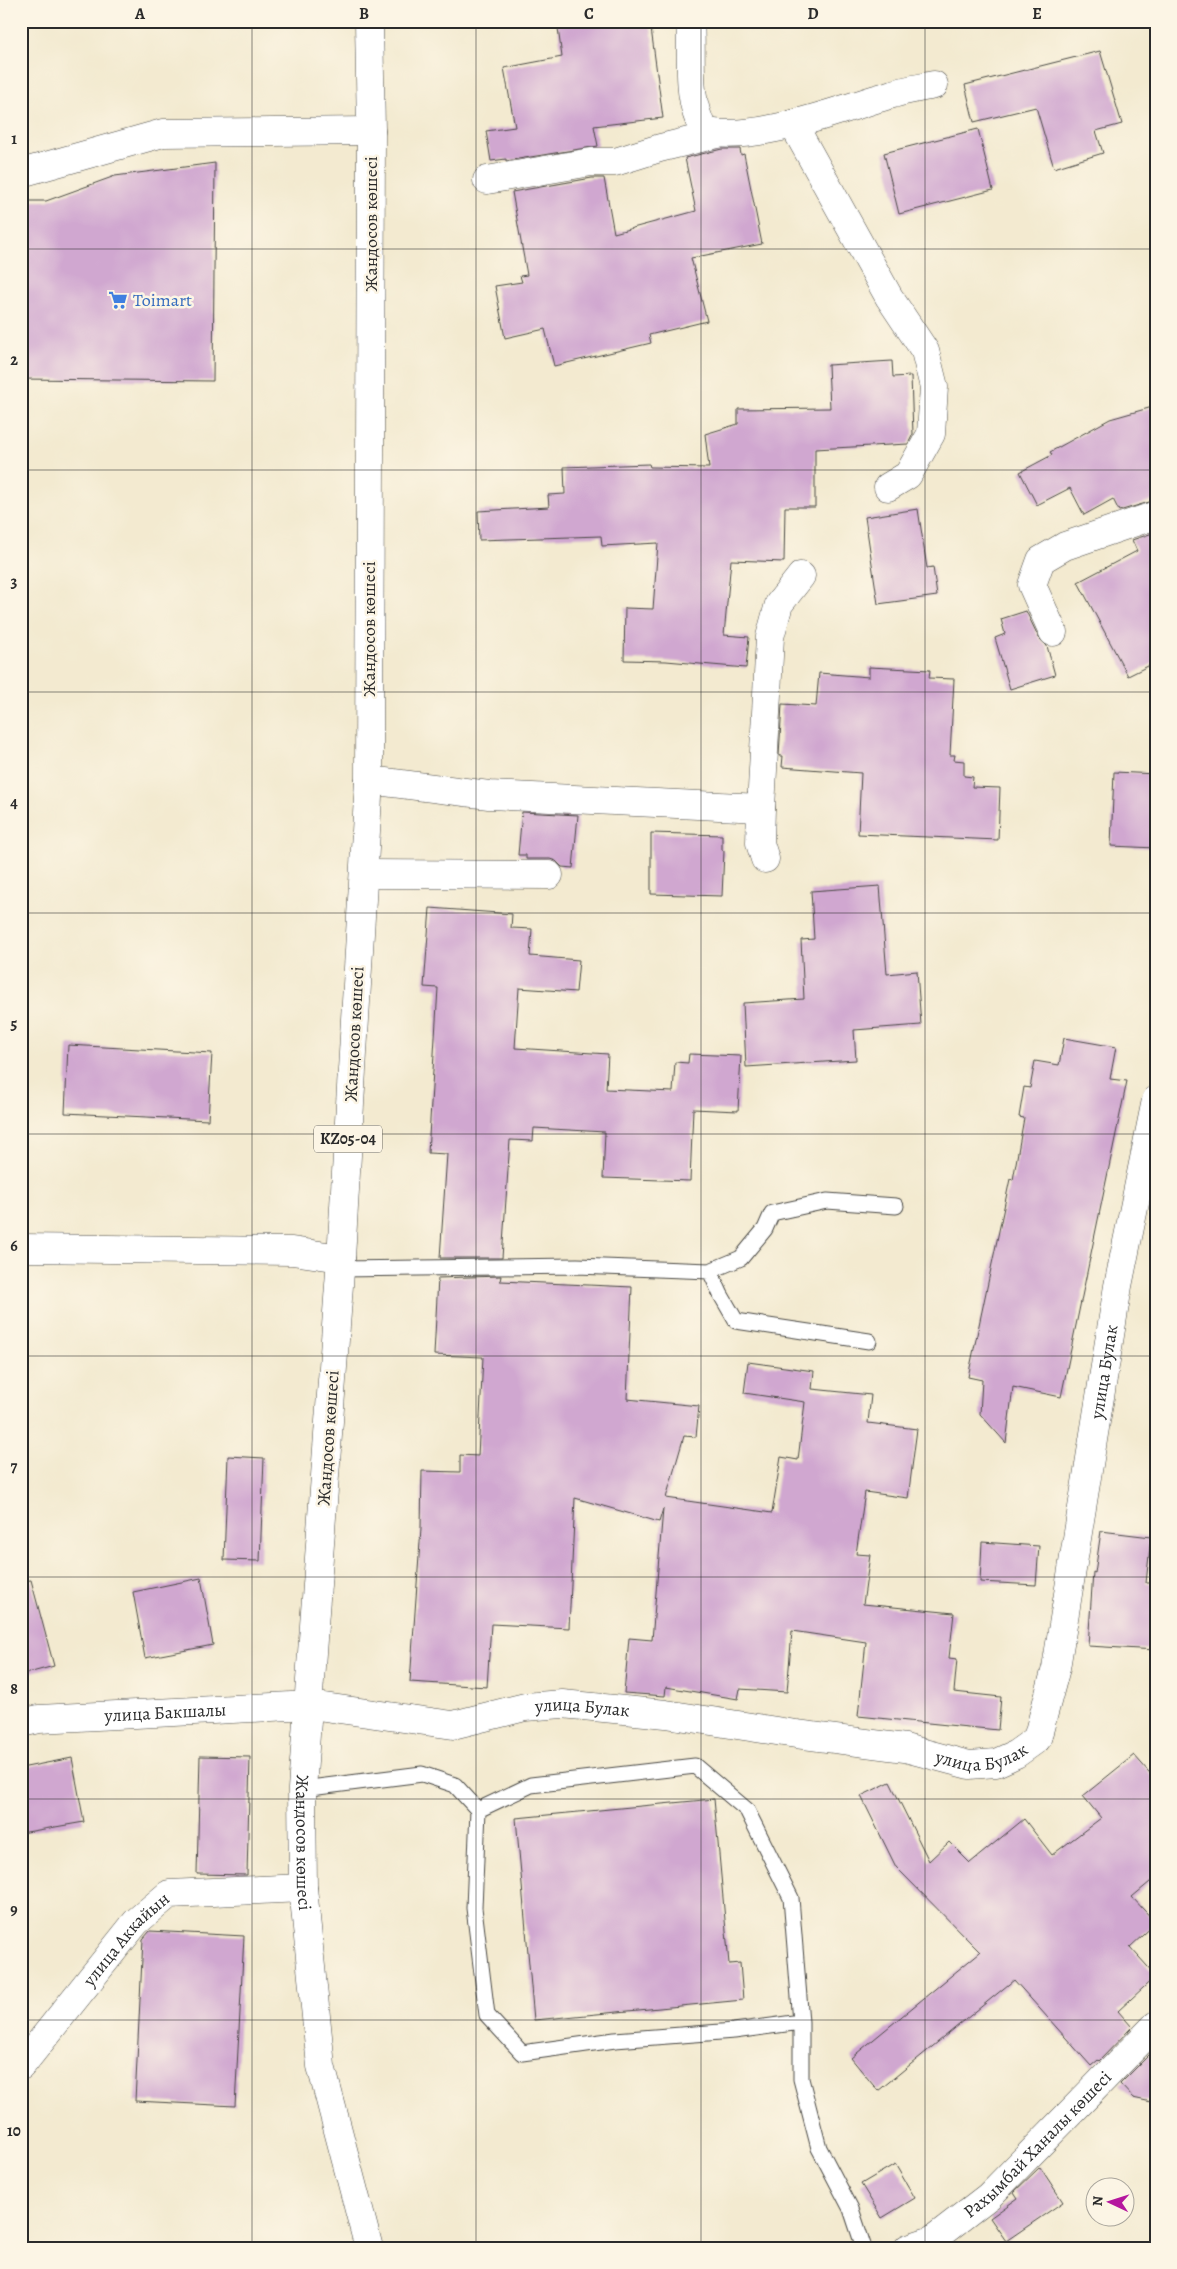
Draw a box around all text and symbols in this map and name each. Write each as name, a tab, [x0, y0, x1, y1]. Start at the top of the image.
text: A	[134, 3, 146, 25]
text: B	[359, 3, 369, 25]
text: C	[584, 3, 594, 25]
text: D	[807, 3, 819, 25]
text: E	[1032, 3, 1042, 25]
text: 1	[11, 128, 17, 150]
street label: Жандосов көшесі	[359, 156, 383, 292]
place label: Toimart	[133, 288, 192, 312]
supermarket icon: Toimart	[107, 289, 129, 311]
text: 2	[10, 349, 18, 371]
street label: Жандосов көшесі	[357, 561, 381, 697]
text: 3	[11, 571, 18, 593]
text: 4	[10, 792, 18, 814]
street label: Жандосов көшесі	[338, 966, 370, 1102]
text: 5	[11, 1013, 18, 1035]
road number: KZ05-04	[314, 1126, 382, 1152]
text: 6	[10, 1235, 18, 1257]
street label: улица Булак	[1084, 1323, 1124, 1422]
street label: Жандосов көшесі	[311, 1369, 345, 1507]
text: 7	[11, 1456, 18, 1478]
text: 8	[10, 1678, 18, 1700]
street label: улица Булак	[533, 1692, 631, 1722]
street label: улица Бакшалы	[103, 1697, 227, 1728]
street label: улица Булак	[932, 1737, 1033, 1777]
street label: Жандосов көшесі	[290, 1774, 317, 1912]
street label: улица Аккайын	[77, 1887, 175, 1992]
text: 9	[10, 1899, 18, 1921]
street label: Рахымбай Ханалы көшесі	[958, 2065, 1117, 2223]
text: 10	[7, 2120, 21, 2142]
north arrow	[1084, 2176, 1134, 2226]
text: N	[1088, 2195, 1107, 2207]

